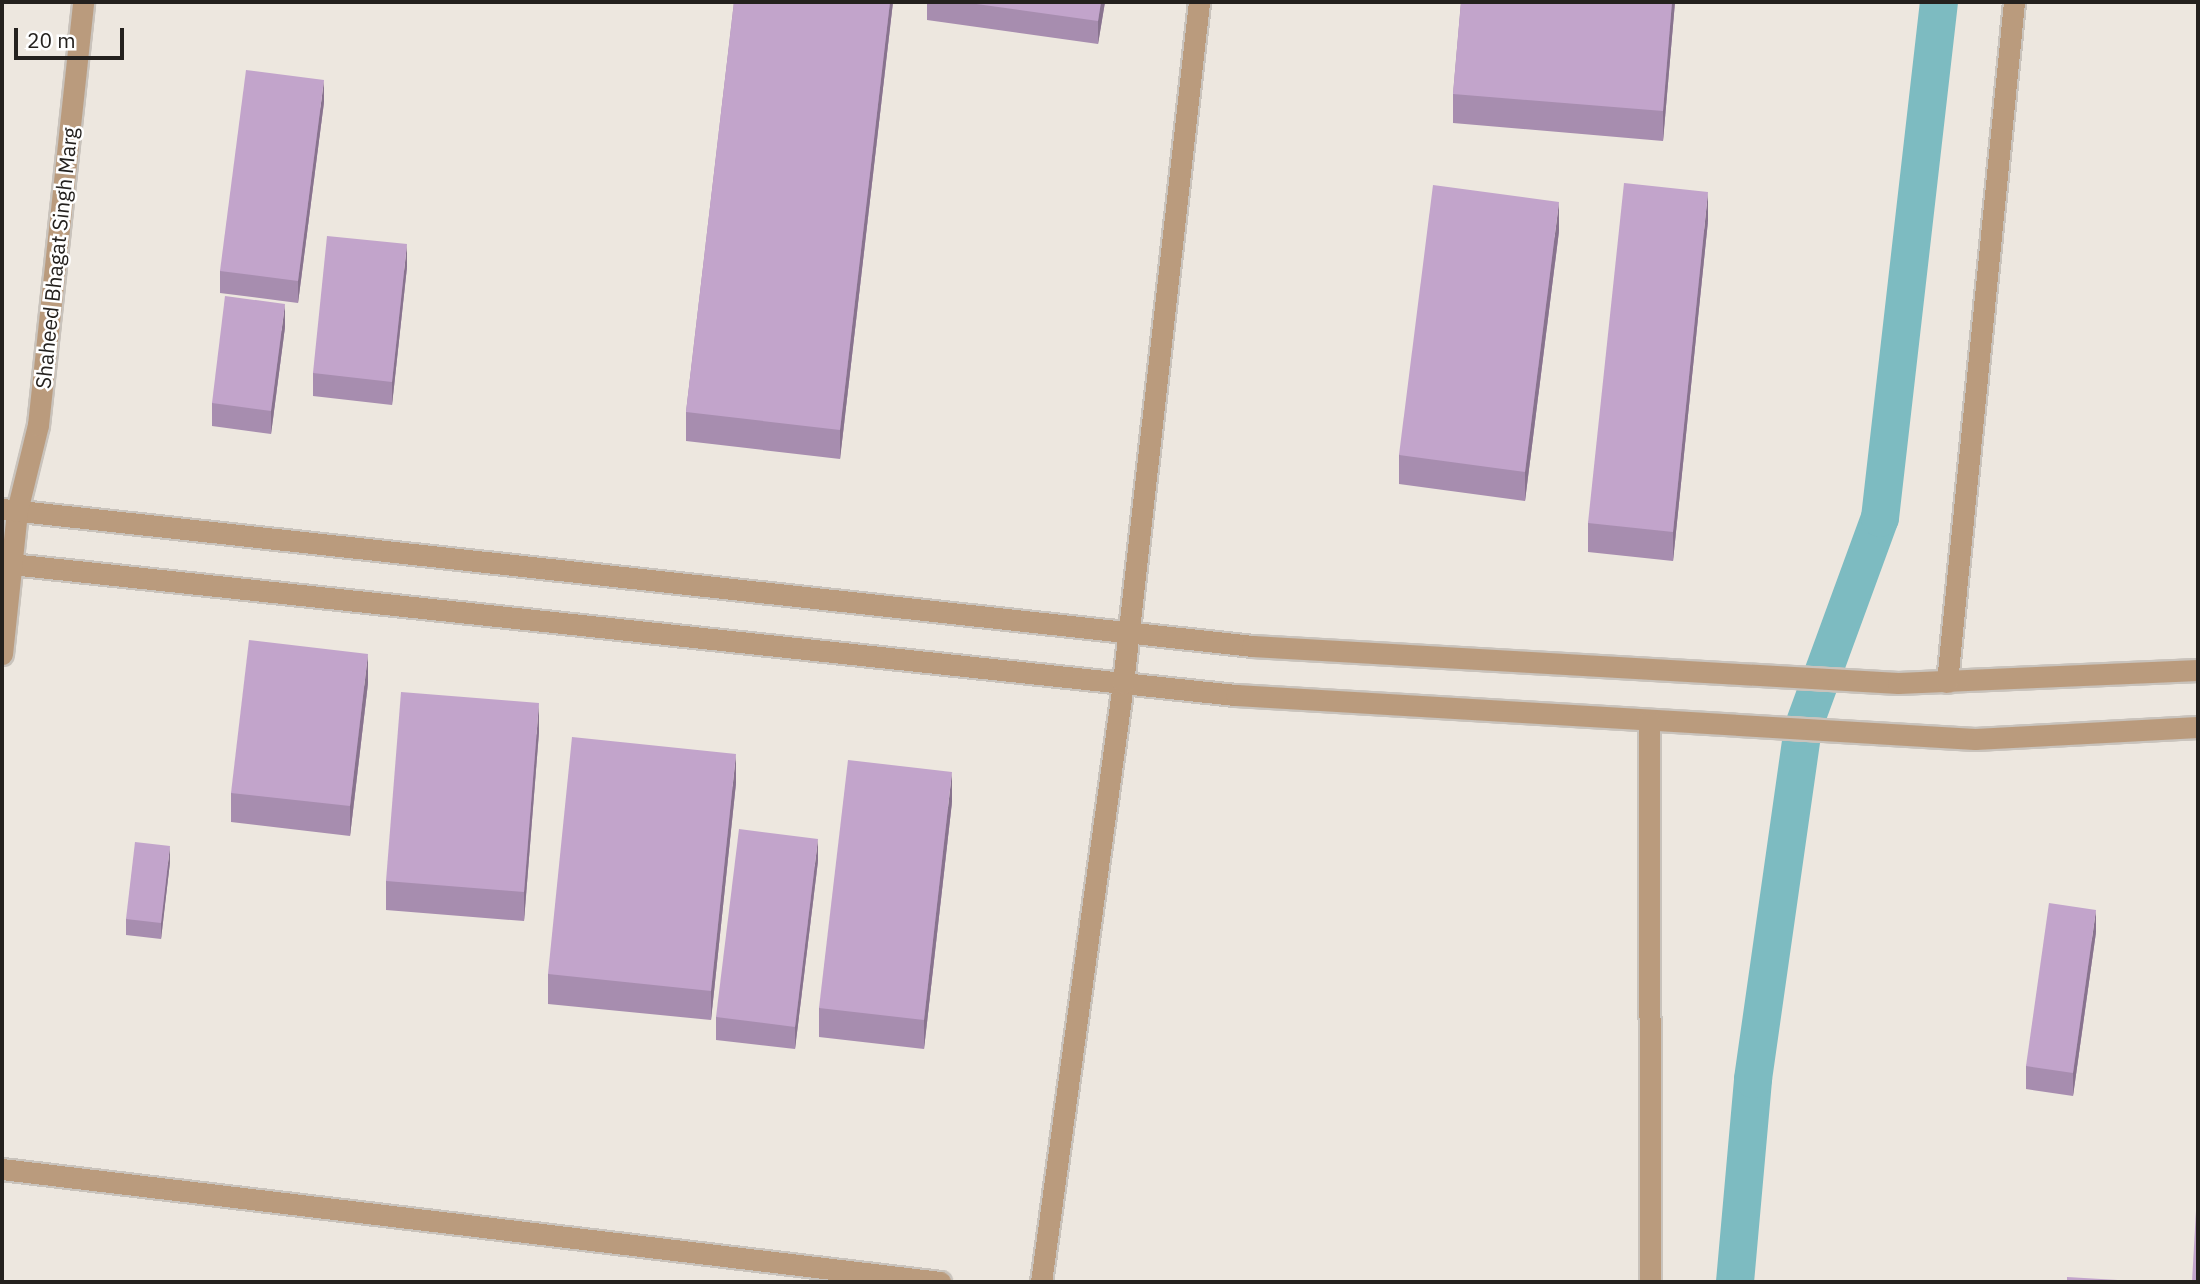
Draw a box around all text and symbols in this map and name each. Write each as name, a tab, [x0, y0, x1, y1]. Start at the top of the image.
scale bar	[18, 14, 128, 58]
text: 20 m	[27, 26, 76, 54]
street label: Shaheed Bhagat Singh Marg	[30, 126, 82, 390]

